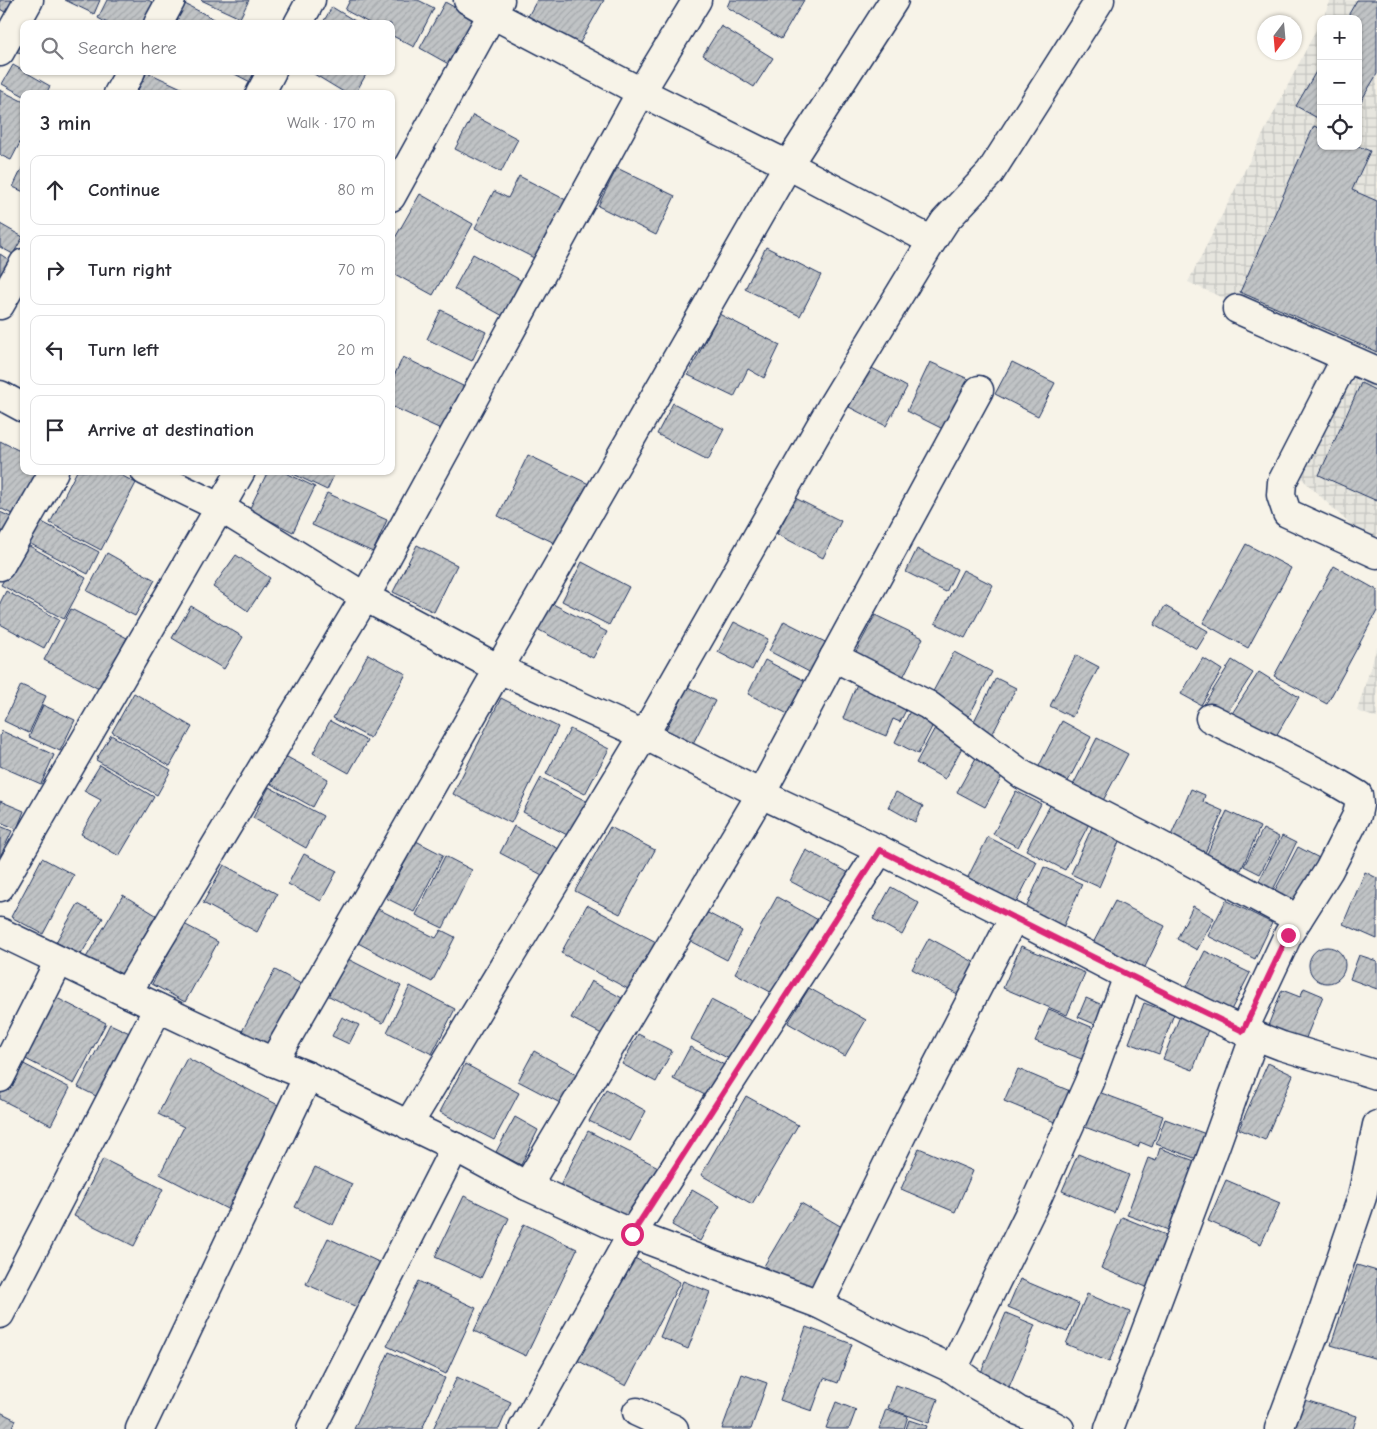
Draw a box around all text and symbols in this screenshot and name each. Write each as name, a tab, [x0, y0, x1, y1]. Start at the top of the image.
north arrow	[1257, 15, 1302, 60]
map controls	[1317, 15, 1362, 150]
button: +	[1317, 15, 1362, 60]
search box	[20, 20, 395, 75]
icon: search	[38, 34, 66, 62]
text: Search here	[78, 37, 177, 59]
button: −	[1317, 60, 1362, 105]
button: locate	[1317, 105, 1362, 150]
text: 3 min	[40, 111, 91, 135]
text: Walk · 170 m	[287, 114, 375, 132]
icon: ahead	[41, 176, 69, 204]
text: Continue	[88, 179, 160, 201]
text: 80 m	[337, 181, 374, 199]
icon: right	[41, 256, 69, 284]
text: Turn right	[88, 259, 172, 281]
text: 70 m	[338, 261, 374, 279]
icon: left	[41, 336, 69, 364]
text: Turn left	[88, 339, 159, 361]
text: 20 m	[337, 341, 374, 359]
icon: arrive	[41, 416, 69, 444]
text: Arrive at destination	[88, 419, 254, 441]
route end	[1277, 924, 1300, 947]
route start	[621, 1223, 644, 1246]

